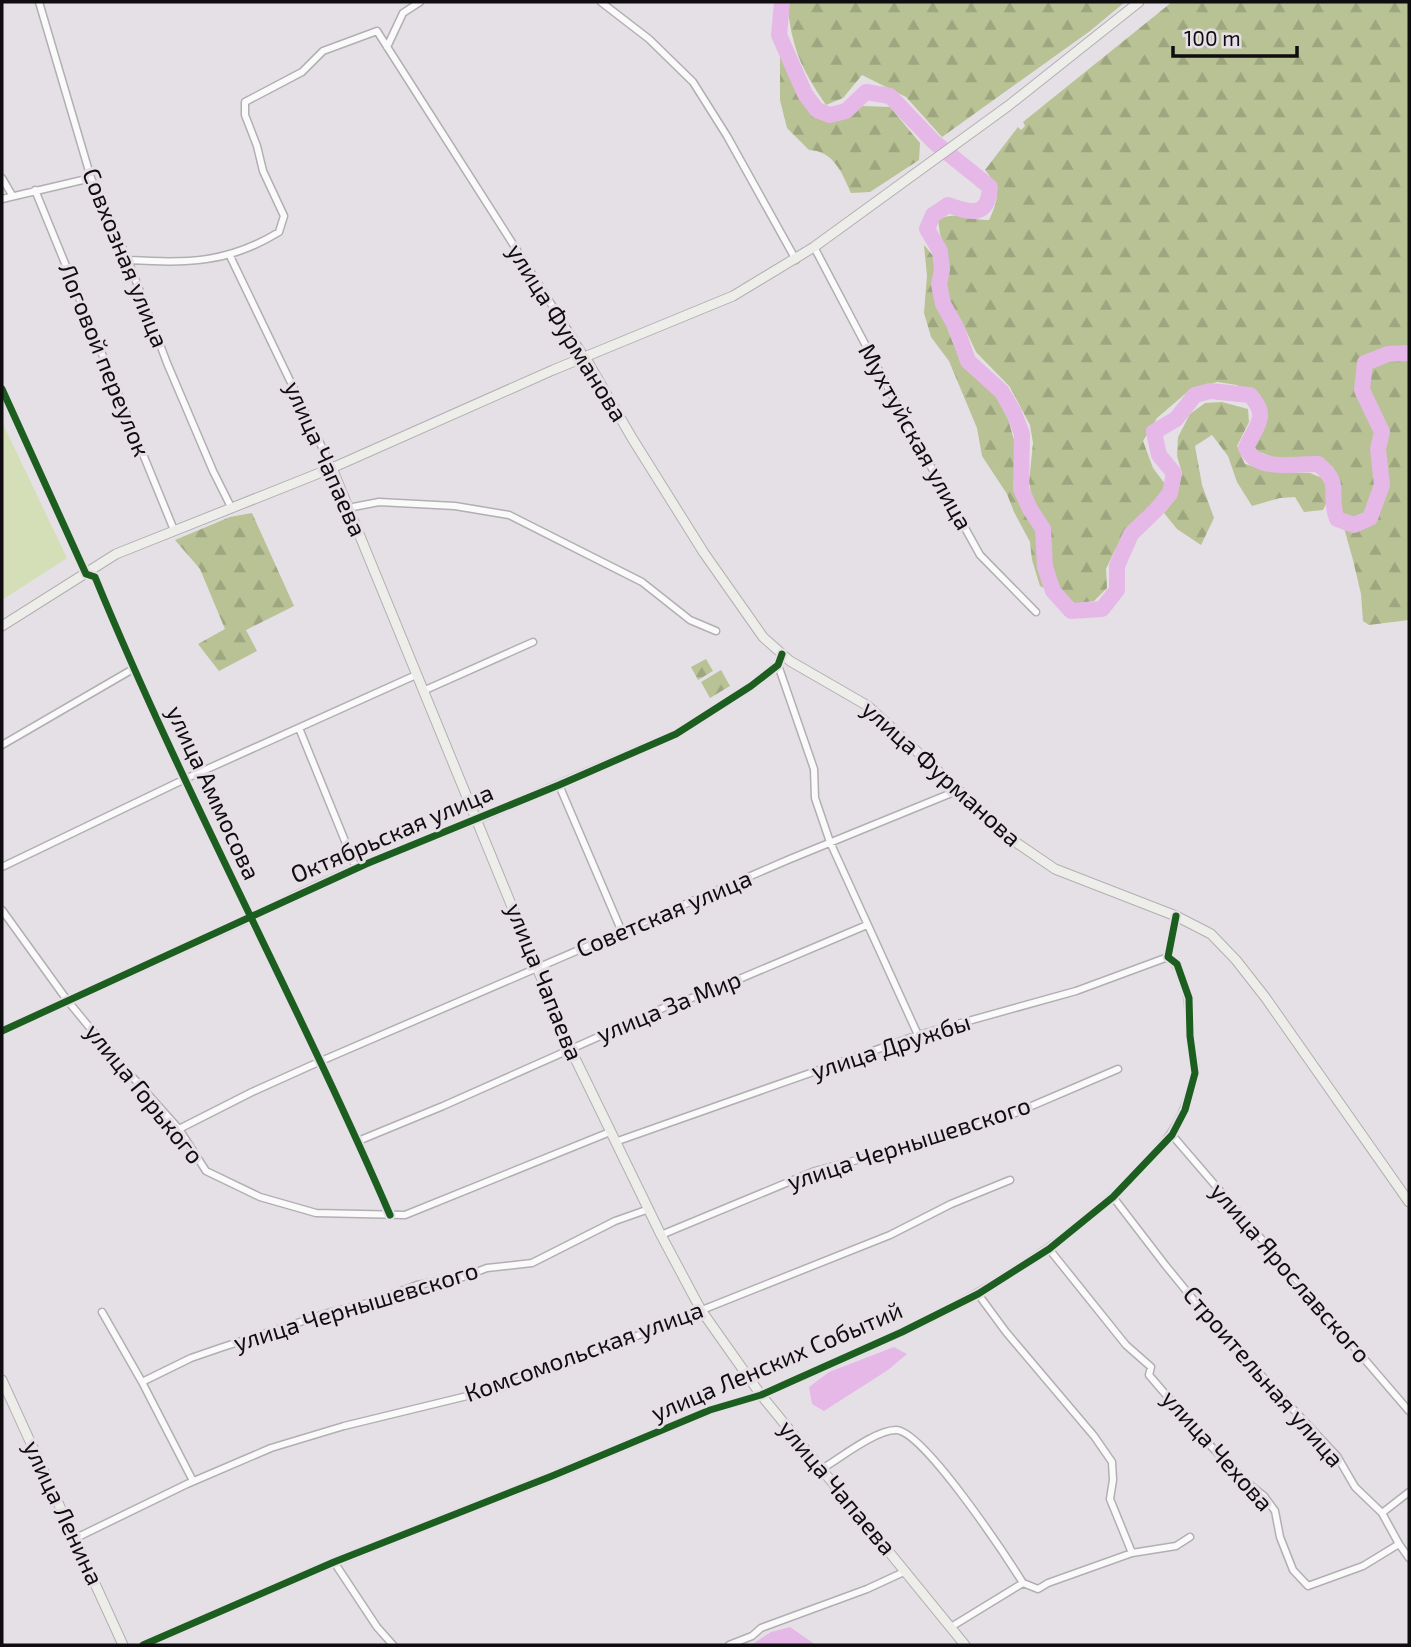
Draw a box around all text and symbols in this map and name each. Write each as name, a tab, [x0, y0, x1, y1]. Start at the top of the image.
scale bar	[1173, 14, 1297, 58]
text: 100 m	[1184, 25, 1241, 50]
street label: Совхозная улица	[76, 163, 176, 352]
street label: улица Фурманова	[501, 238, 635, 427]
street label: Логовой переулок	[52, 259, 157, 461]
street label: Мухтуйская улица	[852, 338, 980, 535]
street label: улица Чапаева	[278, 376, 374, 541]
street label: улица Фурманова	[856, 694, 1028, 853]
street label: улица Аммосова	[160, 701, 267, 884]
street label: Октябрьская улица	[286, 777, 497, 889]
street label: Советская улица	[571, 863, 756, 964]
street label: улица Чапаева	[500, 898, 590, 1065]
street label: улица За Мир	[592, 963, 745, 1049]
street label: улица Дружбы	[807, 1006, 974, 1086]
street label: улица Горького	[79, 1017, 211, 1170]
street label: улица Чернышевского	[783, 1090, 1034, 1197]
street label: улица Ярославского	[1204, 1176, 1377, 1369]
street label: улица Чернышевского	[230, 1255, 482, 1358]
street label: Строительная улица	[1177, 1280, 1351, 1473]
street label: Комсомольская улица	[460, 1294, 707, 1408]
street label: улица Ленских Событий	[646, 1295, 907, 1428]
street label: улица Чехова	[1156, 1384, 1280, 1517]
street label: улица Чапаева	[773, 1414, 903, 1561]
street label: улица Ленина	[17, 1435, 111, 1590]

